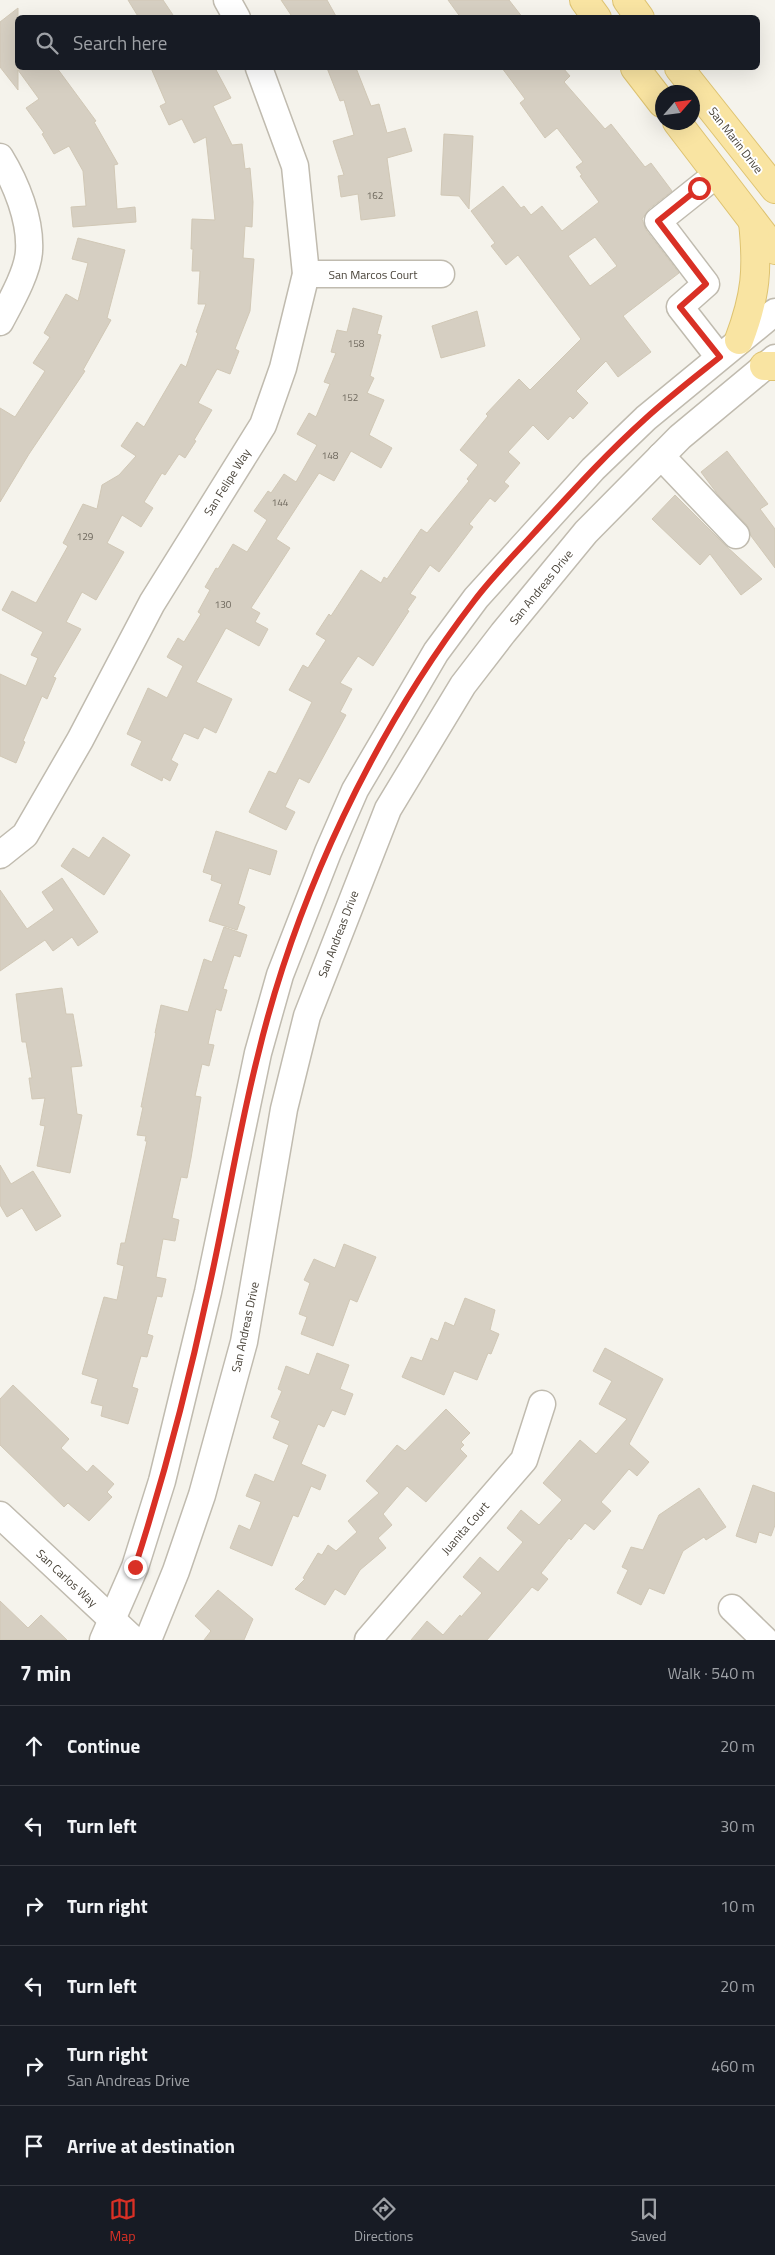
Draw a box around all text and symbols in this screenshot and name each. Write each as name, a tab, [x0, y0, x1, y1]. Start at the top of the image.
search box	[15, 15, 760, 70]
text: Search here	[73, 28, 167, 57]
icon: search	[33, 29, 61, 57]
north arrow	[655, 85, 700, 130]
street label: San Marin Drive	[704, 103, 768, 177]
route start	[688, 177, 711, 200]
house number: 162	[367, 188, 383, 203]
street label: San Marcos Court	[329, 265, 418, 284]
house number: 158	[348, 336, 365, 351]
house number: 152	[342, 390, 358, 405]
street label: San Felipe Way	[199, 444, 255, 519]
house number: 148	[322, 448, 339, 463]
house number: 144	[272, 495, 289, 510]
house number: 129	[77, 529, 94, 544]
street label: San Andreas Drive	[505, 545, 577, 629]
house number: 130	[215, 597, 232, 612]
street label: San Andreas Drive	[313, 888, 363, 980]
street label: San Andreas Drive	[226, 1280, 264, 1374]
street label: Juanita Court	[436, 1497, 494, 1559]
street label: San Carlos Way	[32, 1545, 102, 1612]
route end	[124, 1556, 147, 1579]
text: 7 min	[20, 1657, 71, 1689]
text: Walk · 540 m	[667, 1661, 755, 1685]
text: Continue	[67, 1731, 140, 1760]
icon: ahead	[20, 1732, 48, 1760]
text: 20 m	[720, 1734, 755, 1758]
text: Turn left	[67, 1811, 137, 1840]
icon: left	[20, 1812, 48, 1840]
text: 30 m	[720, 1814, 755, 1838]
text: Turn right	[67, 1891, 148, 1920]
icon: right	[20, 1892, 48, 1920]
text: 10 m	[720, 1894, 755, 1918]
text: Turn left	[67, 1971, 137, 2000]
icon: left	[20, 1972, 48, 2000]
text: 20 m	[720, 1974, 755, 1998]
text: Turn right	[67, 2039, 148, 2068]
icon: right	[20, 2052, 48, 2080]
text: 460 m	[711, 2054, 755, 2078]
text: San Andreas Drive	[67, 2068, 190, 2092]
text: Arrive at destination	[67, 2131, 235, 2160]
icon: arrive	[20, 2132, 48, 2160]
tab: Map	[109, 2195, 137, 2246]
tab: Directions	[354, 2195, 413, 2246]
tab: Saved	[631, 2195, 666, 2246]

